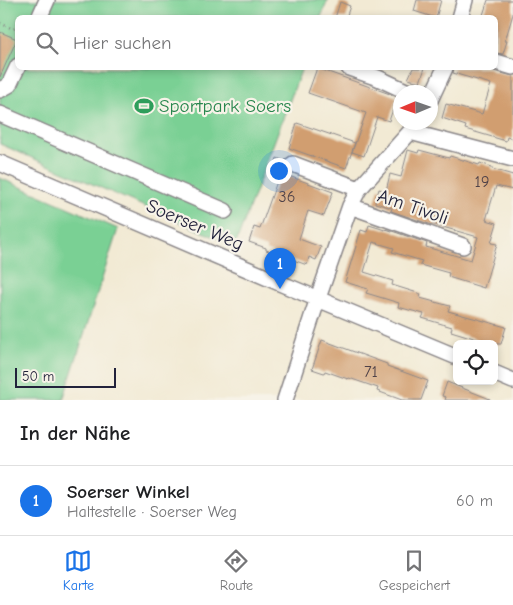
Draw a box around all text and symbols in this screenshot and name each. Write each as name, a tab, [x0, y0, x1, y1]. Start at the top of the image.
search box	[15, 15, 498, 70]
icon: search	[33, 29, 61, 57]
text: Hier suchen	[73, 32, 171, 54]
north arrow	[393, 85, 438, 130]
sports icon: Sportpark Soers	[133, 95, 155, 117]
place label: Sportpark Soers	[159, 95, 291, 117]
your location	[266, 158, 292, 184]
house number: 19	[475, 173, 489, 191]
street label: Am Tivoli	[375, 185, 451, 229]
house number: 36	[279, 188, 295, 206]
street label: Soerser Weg	[143, 195, 247, 255]
pin: 1	[264, 248, 296, 289]
map controls	[453, 340, 498, 385]
button: locate	[453, 340, 498, 385]
house number: 71	[364, 363, 378, 381]
scale bar	[15, 365, 116, 388]
text: 50 m	[22, 368, 54, 385]
text: In der Nähe	[20, 421, 130, 445]
text: Soerser Winkel	[67, 481, 190, 503]
text: 1	[33, 492, 39, 510]
text: 60 m	[456, 492, 493, 510]
text: Haltestelle · Soerser Weg	[67, 503, 237, 521]
tab: Karte	[63, 547, 94, 594]
tab: Route	[220, 547, 253, 594]
tab: Gespeichert	[379, 547, 450, 594]

